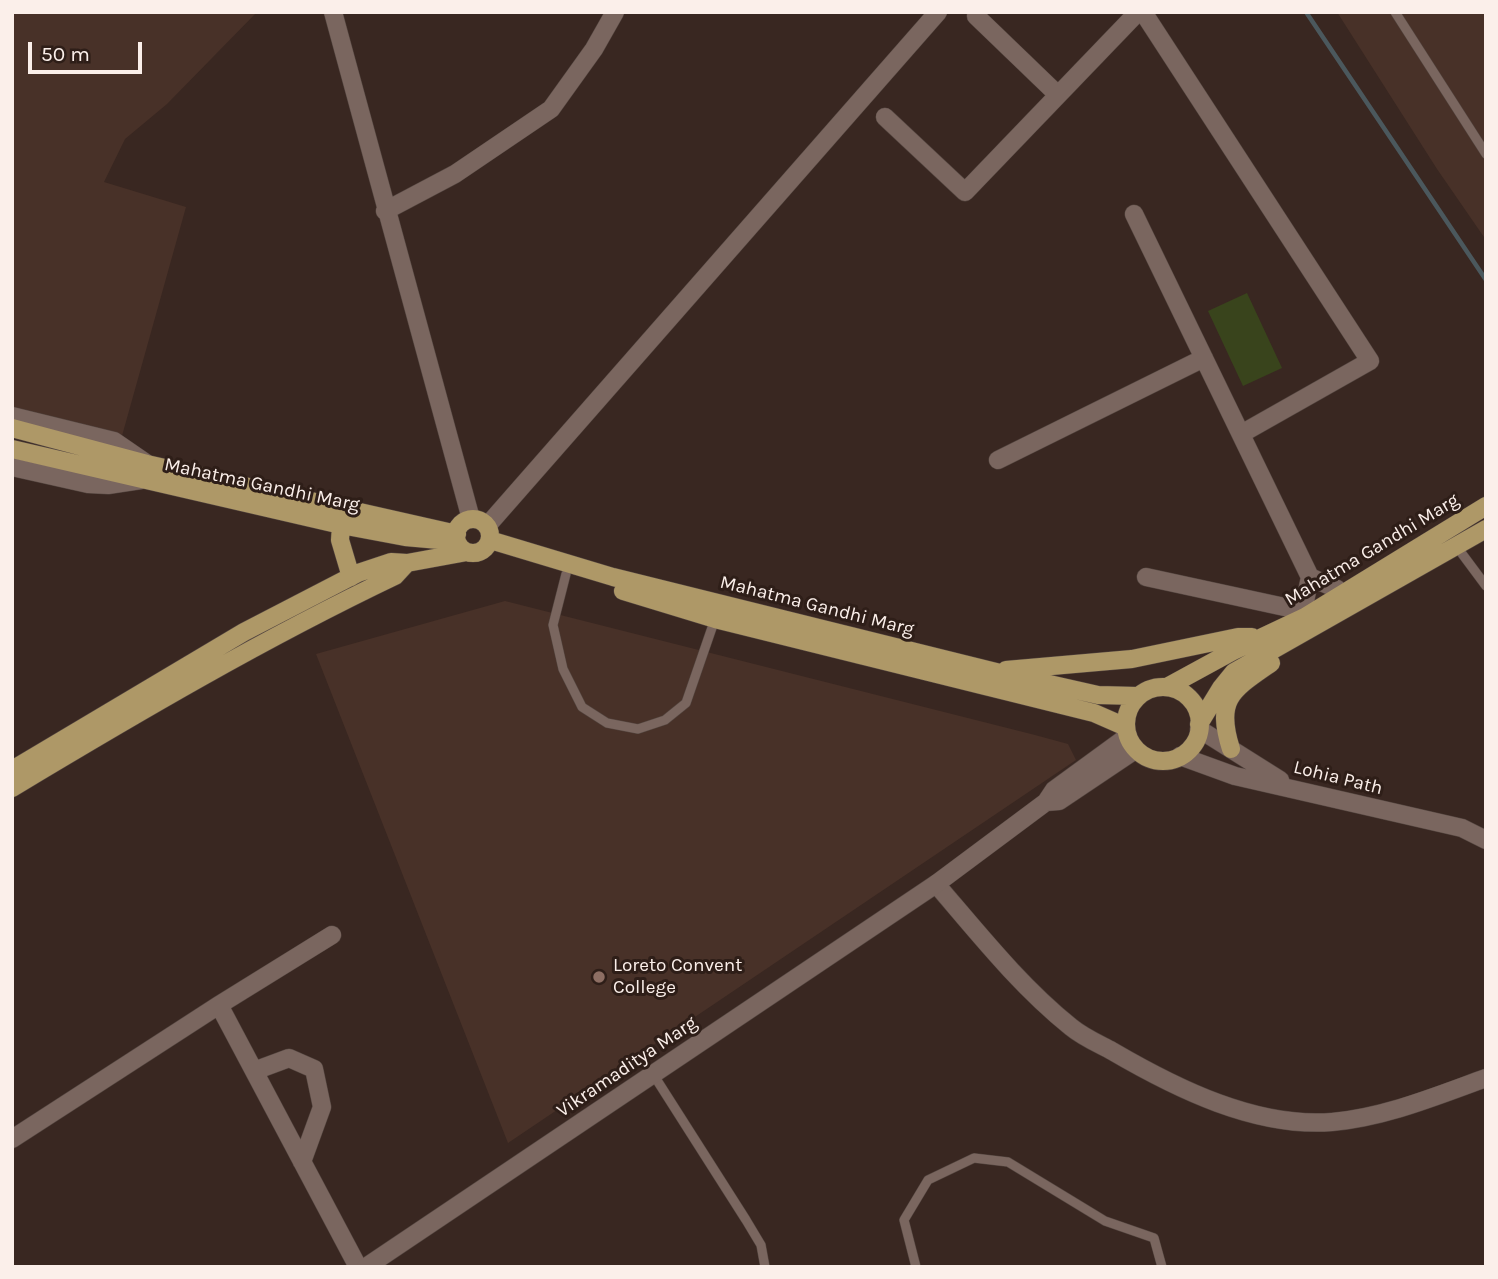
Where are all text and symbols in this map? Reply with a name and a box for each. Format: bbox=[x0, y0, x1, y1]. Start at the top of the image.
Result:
scale bar bbox=[32, 28, 145, 72]
text: 50 m bbox=[41, 42, 90, 66]
street label: Mahatma Gandhi Marg bbox=[162, 453, 362, 517]
street label: Mahatma Gandhi Marg bbox=[1281, 489, 1463, 611]
street label: Mahatma Gandhi Marg bbox=[718, 571, 916, 641]
street label: Lohia Path bbox=[1291, 756, 1385, 800]
place label: Loreto Convent College bbox=[613, 955, 742, 999]
marker: Loreto Convent College bbox=[591, 969, 607, 985]
street label: Vikramaditya Marg bbox=[553, 1012, 701, 1122]

